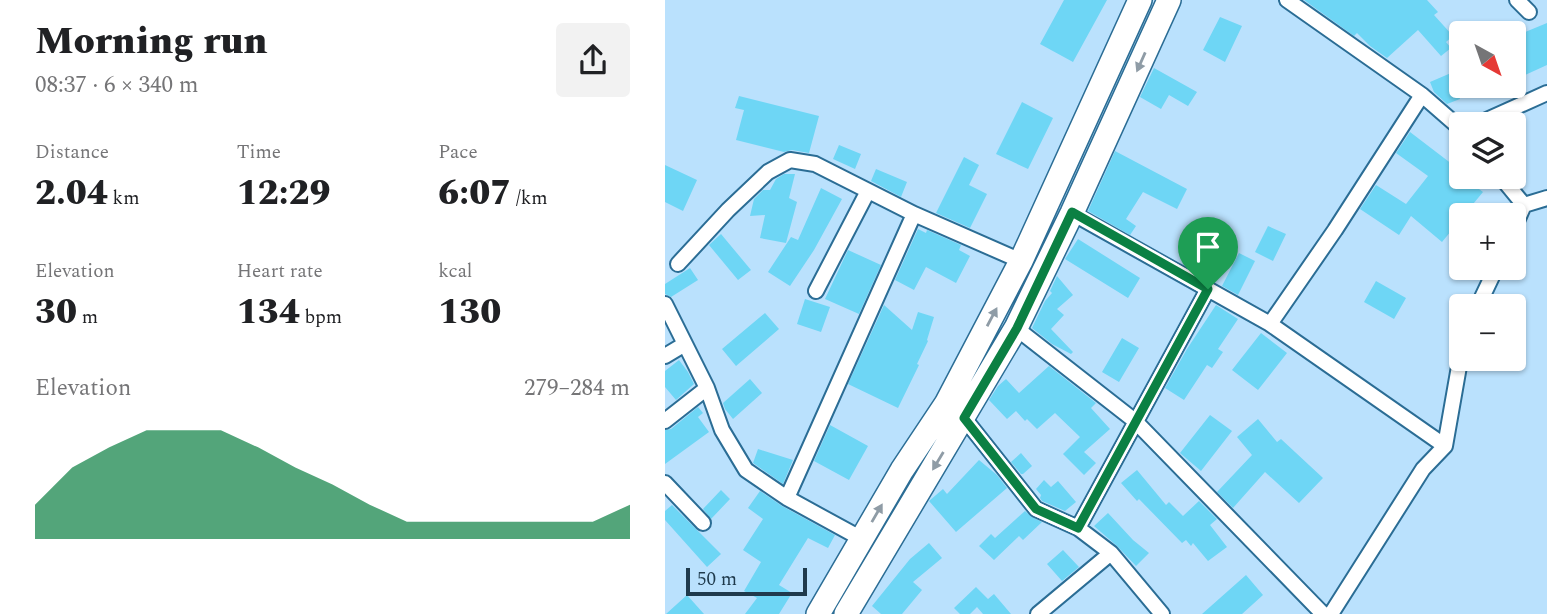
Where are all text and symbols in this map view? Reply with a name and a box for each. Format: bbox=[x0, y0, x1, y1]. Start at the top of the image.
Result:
text: Morning run bbox=[35, 13, 268, 71]
north arrow bbox=[1449, 21, 1526, 98]
map controls bbox=[1449, 21, 1526, 371]
button: share bbox=[556, 23, 630, 97]
one-way arrow bbox=[1135, 52, 1147, 72]
text: 08:37 · 6 × 340 m bbox=[35, 68, 199, 103]
button: layers bbox=[1449, 112, 1526, 189]
text: Distance bbox=[35, 138, 109, 167]
text: Time bbox=[237, 138, 281, 167]
text: Pace bbox=[438, 138, 478, 167]
text: 2.04 bbox=[35, 167, 108, 220]
text: 12:29 bbox=[237, 167, 330, 220]
text: 6:07 bbox=[438, 167, 511, 220]
text: km bbox=[108, 184, 140, 213]
text: /km bbox=[511, 184, 548, 213]
button: + bbox=[1449, 203, 1526, 280]
pin bbox=[1178, 217, 1238, 289]
icon: arrive bbox=[1189, 228, 1227, 266]
text: Elevation bbox=[35, 257, 115, 286]
text: Heart rate bbox=[237, 257, 323, 286]
text: kcal bbox=[438, 257, 472, 286]
text: 30 bbox=[35, 286, 77, 339]
text: 134 bbox=[237, 286, 300, 339]
text: 130 bbox=[438, 286, 501, 339]
button: − bbox=[1449, 294, 1526, 371]
text: m bbox=[77, 303, 98, 332]
text: bpm bbox=[300, 303, 342, 332]
one-way arrow bbox=[986, 307, 998, 326]
text: Elevation bbox=[35, 371, 131, 406]
text: 279–284 m bbox=[524, 371, 630, 406]
one-way arrow bbox=[931, 451, 944, 470]
one-way arrow bbox=[871, 503, 883, 523]
scale bar bbox=[686, 565, 807, 597]
text: 50 m bbox=[697, 565, 737, 594]

